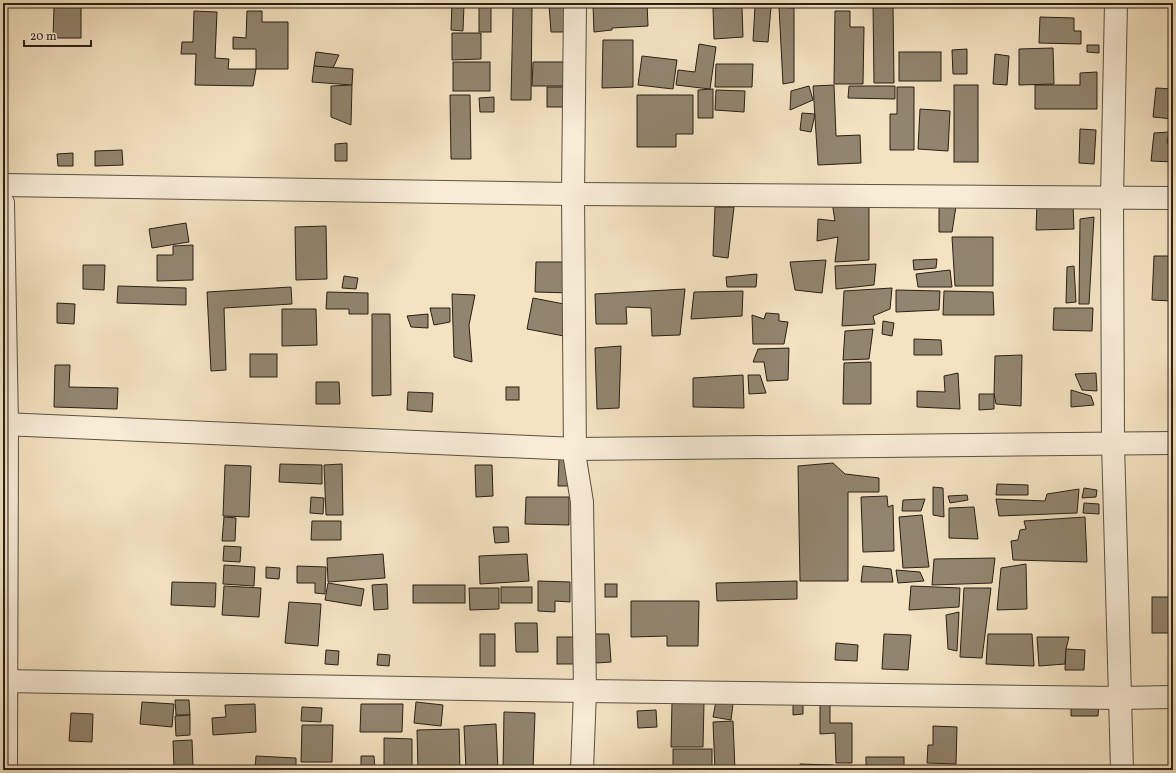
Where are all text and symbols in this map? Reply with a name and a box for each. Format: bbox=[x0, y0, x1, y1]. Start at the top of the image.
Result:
scale bar bbox=[24, 22, 91, 48]
text: 20 m bbox=[30, 29, 57, 45]

